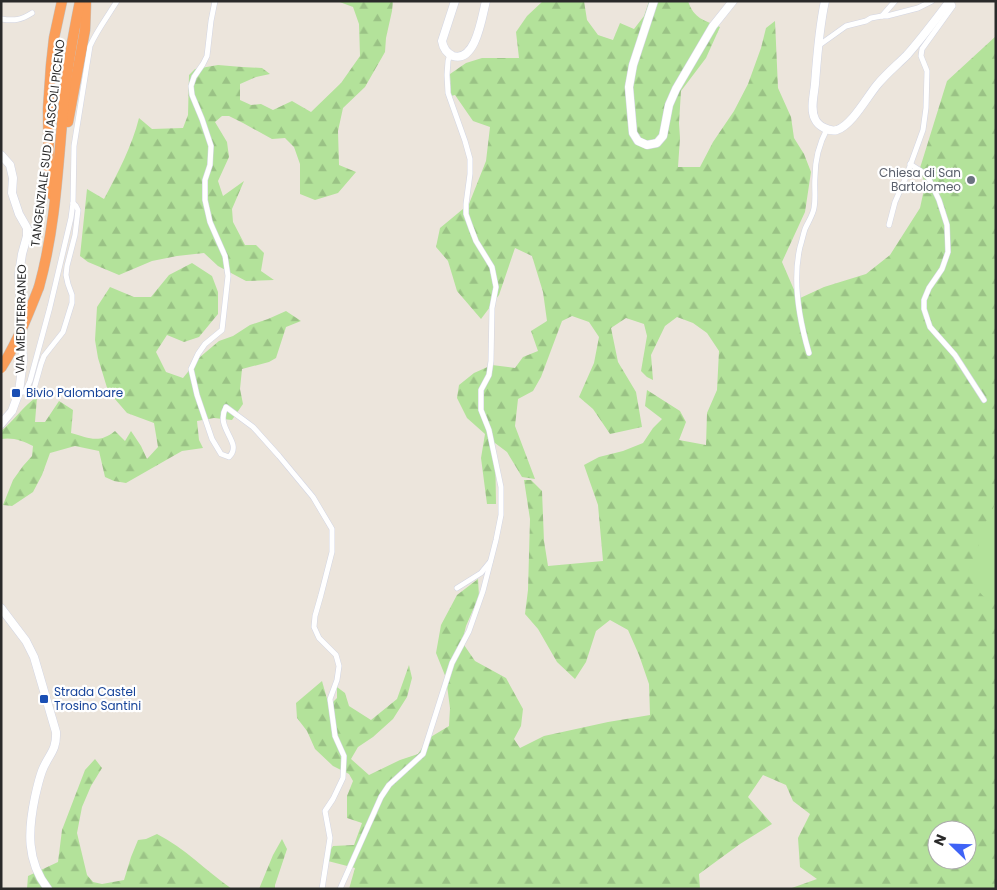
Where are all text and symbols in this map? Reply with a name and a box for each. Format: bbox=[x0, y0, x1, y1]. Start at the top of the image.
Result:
street label: TANGENZIALE SUD DI ASCOLI PICENO bbox=[26, 38, 69, 248]
place label: Chiesa di San Bartolomeo bbox=[879, 164, 961, 195]
marker: Chiesa di San Bartolomeo bbox=[965, 174, 977, 186]
street label: VIA MEDITERRANEO bbox=[11, 264, 30, 374]
place label: Bivio Palombare bbox=[26, 384, 123, 401]
marker: Bivio Palombare bbox=[10, 387, 22, 399]
place label: Strada Castel Trosino Santini bbox=[54, 683, 141, 714]
marker: Strada Castel Trosino Santini bbox=[38, 693, 50, 705]
north arrow bbox=[927, 820, 977, 870]
text: N bbox=[929, 831, 951, 849]

